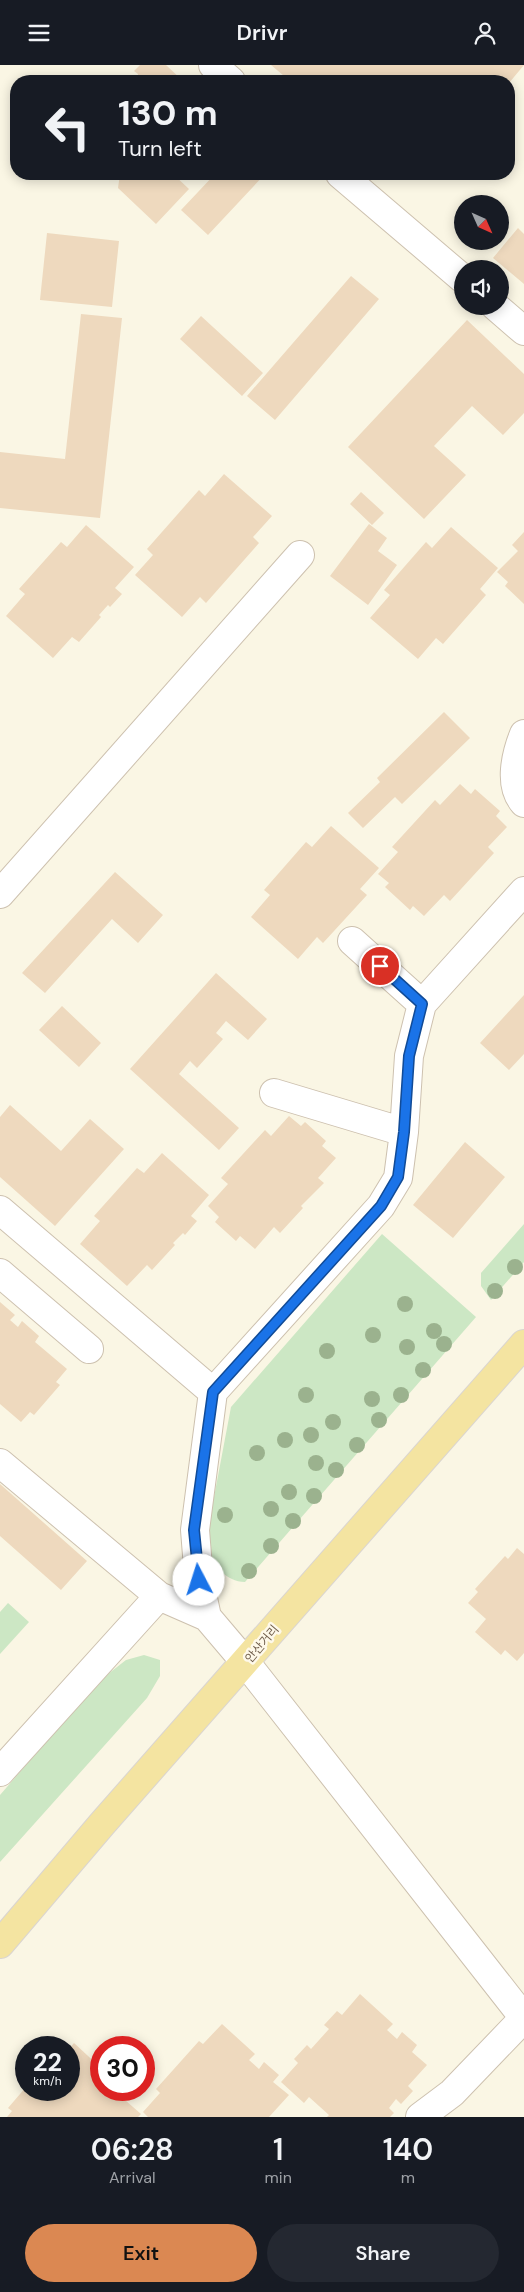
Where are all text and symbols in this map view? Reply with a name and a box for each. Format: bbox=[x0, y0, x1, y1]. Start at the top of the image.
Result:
text: Drivr bbox=[237, 18, 287, 47]
icon: menu bbox=[25, 19, 53, 47]
icon: person bbox=[471, 19, 499, 47]
text: 130 m bbox=[118, 90, 218, 136]
icon: left bbox=[35, 95, 100, 160]
text: Turn left bbox=[118, 134, 202, 163]
north arrow bbox=[454, 195, 509, 250]
map controls bbox=[454, 195, 509, 315]
button: sound bbox=[454, 260, 509, 315]
pin bbox=[359, 945, 401, 987]
icon: arrive bbox=[366, 952, 394, 980]
position arrow bbox=[172, 1553, 224, 1605]
street label: 안산거리 bbox=[242, 1622, 282, 1666]
speed limit sign: 30 bbox=[90, 2036, 155, 2101]
text: 22 bbox=[33, 2046, 62, 2079]
text: km/h bbox=[33, 2073, 62, 2089]
text: 06:28 bbox=[91, 2130, 174, 2169]
text: 1 bbox=[273, 2130, 283, 2169]
text: 140 bbox=[383, 2130, 433, 2169]
text: Arrival bbox=[109, 2167, 156, 2188]
text: min bbox=[265, 2167, 292, 2188]
text: m bbox=[401, 2167, 415, 2188]
button: Exit bbox=[25, 2224, 257, 2282]
button: Share bbox=[267, 2224, 499, 2282]

